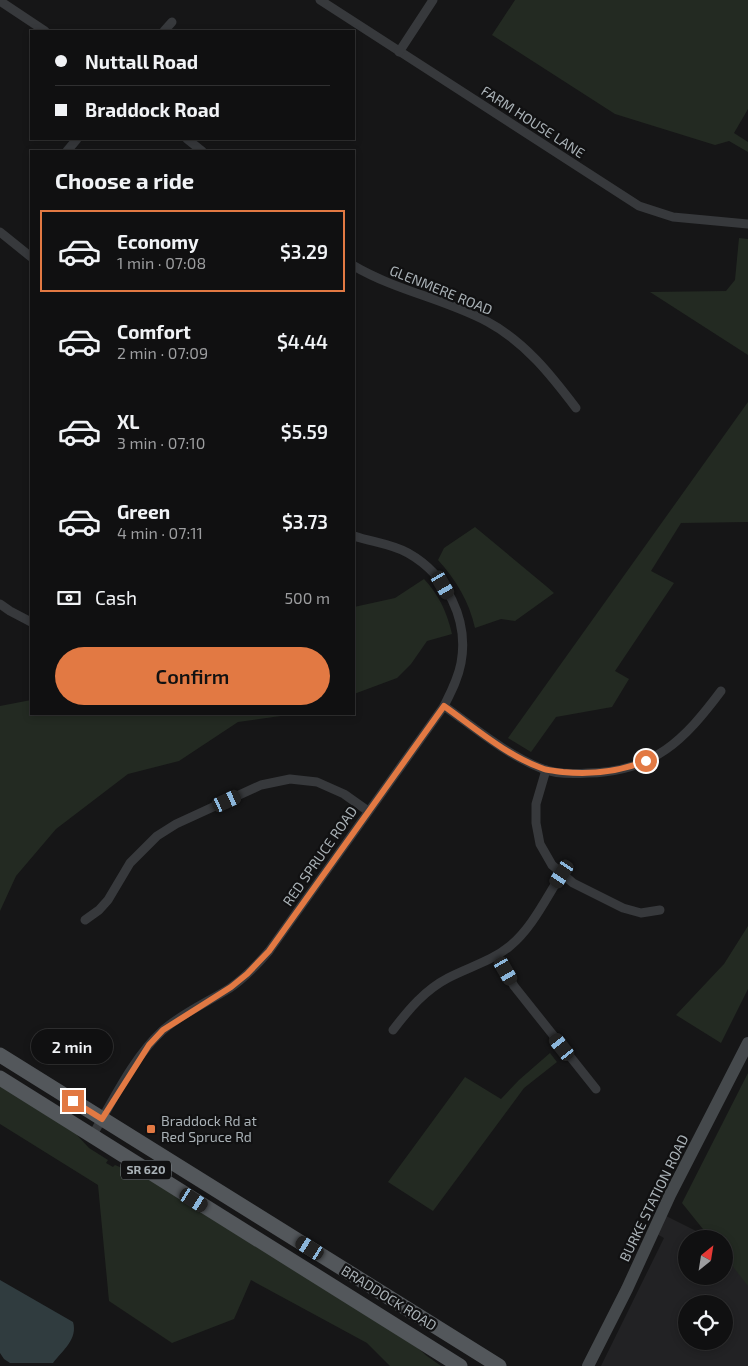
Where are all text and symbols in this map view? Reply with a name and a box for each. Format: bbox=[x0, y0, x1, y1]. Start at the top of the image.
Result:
text: Nuttall Road bbox=[85, 50, 198, 73]
street label: FARM HOUSE LANE bbox=[478, 82, 588, 161]
text: Braddock Road bbox=[85, 98, 220, 121]
text: Choose a ride bbox=[55, 167, 194, 193]
icon: car bbox=[57, 229, 102, 274]
text: Economy bbox=[117, 230, 199, 253]
text: $3.29 bbox=[280, 240, 328, 263]
text: 1 min · 07:08 bbox=[117, 253, 206, 272]
street label: GLENMERE ROAD bbox=[387, 261, 495, 318]
icon: car bbox=[57, 319, 102, 364]
text: Comfort bbox=[117, 320, 191, 343]
text: $4.44 bbox=[277, 330, 328, 353]
text: 2 min · 07:09 bbox=[117, 343, 208, 362]
icon: car bbox=[57, 409, 102, 454]
text: XL bbox=[117, 410, 139, 433]
text: $5.59 bbox=[281, 420, 328, 443]
text: 3 min · 07:10 bbox=[117, 433, 205, 452]
icon: car bbox=[57, 499, 102, 544]
text: Green bbox=[117, 500, 170, 523]
text: $3.73 bbox=[282, 510, 328, 533]
text: 4 min · 07:11 bbox=[117, 523, 203, 542]
car bbox=[429, 568, 456, 602]
icon: cash bbox=[55, 584, 83, 612]
text: Cash bbox=[95, 586, 137, 609]
text: 500 m bbox=[285, 588, 330, 607]
button: Confirm bbox=[55, 647, 330, 705]
route start bbox=[635, 750, 657, 772]
car bbox=[210, 788, 243, 814]
street label: RED SPRUCE ROAD bbox=[279, 803, 360, 909]
car bbox=[547, 857, 576, 891]
car bbox=[492, 954, 519, 988]
callout: 2 min bbox=[32, 1028, 114, 1064]
car bbox=[546, 1031, 577, 1063]
text: 2 min bbox=[52, 1037, 92, 1056]
route end bbox=[62, 1090, 84, 1112]
place label: Braddock Rd at Red Spruce Rd bbox=[161, 1112, 257, 1145]
marker: Braddock Rd at Red Spruce Rd bbox=[145, 1123, 157, 1135]
street label: BURKE STATION ROAD bbox=[615, 1132, 692, 1264]
road number: SR 620 bbox=[121, 1160, 171, 1180]
car bbox=[177, 1186, 210, 1214]
north arrow bbox=[678, 1230, 732, 1285]
map controls bbox=[678, 1230, 733, 1350]
car bbox=[293, 1234, 326, 1262]
street label: BRADDOCK ROAD bbox=[338, 1261, 440, 1334]
button: locate bbox=[678, 1295, 733, 1350]

